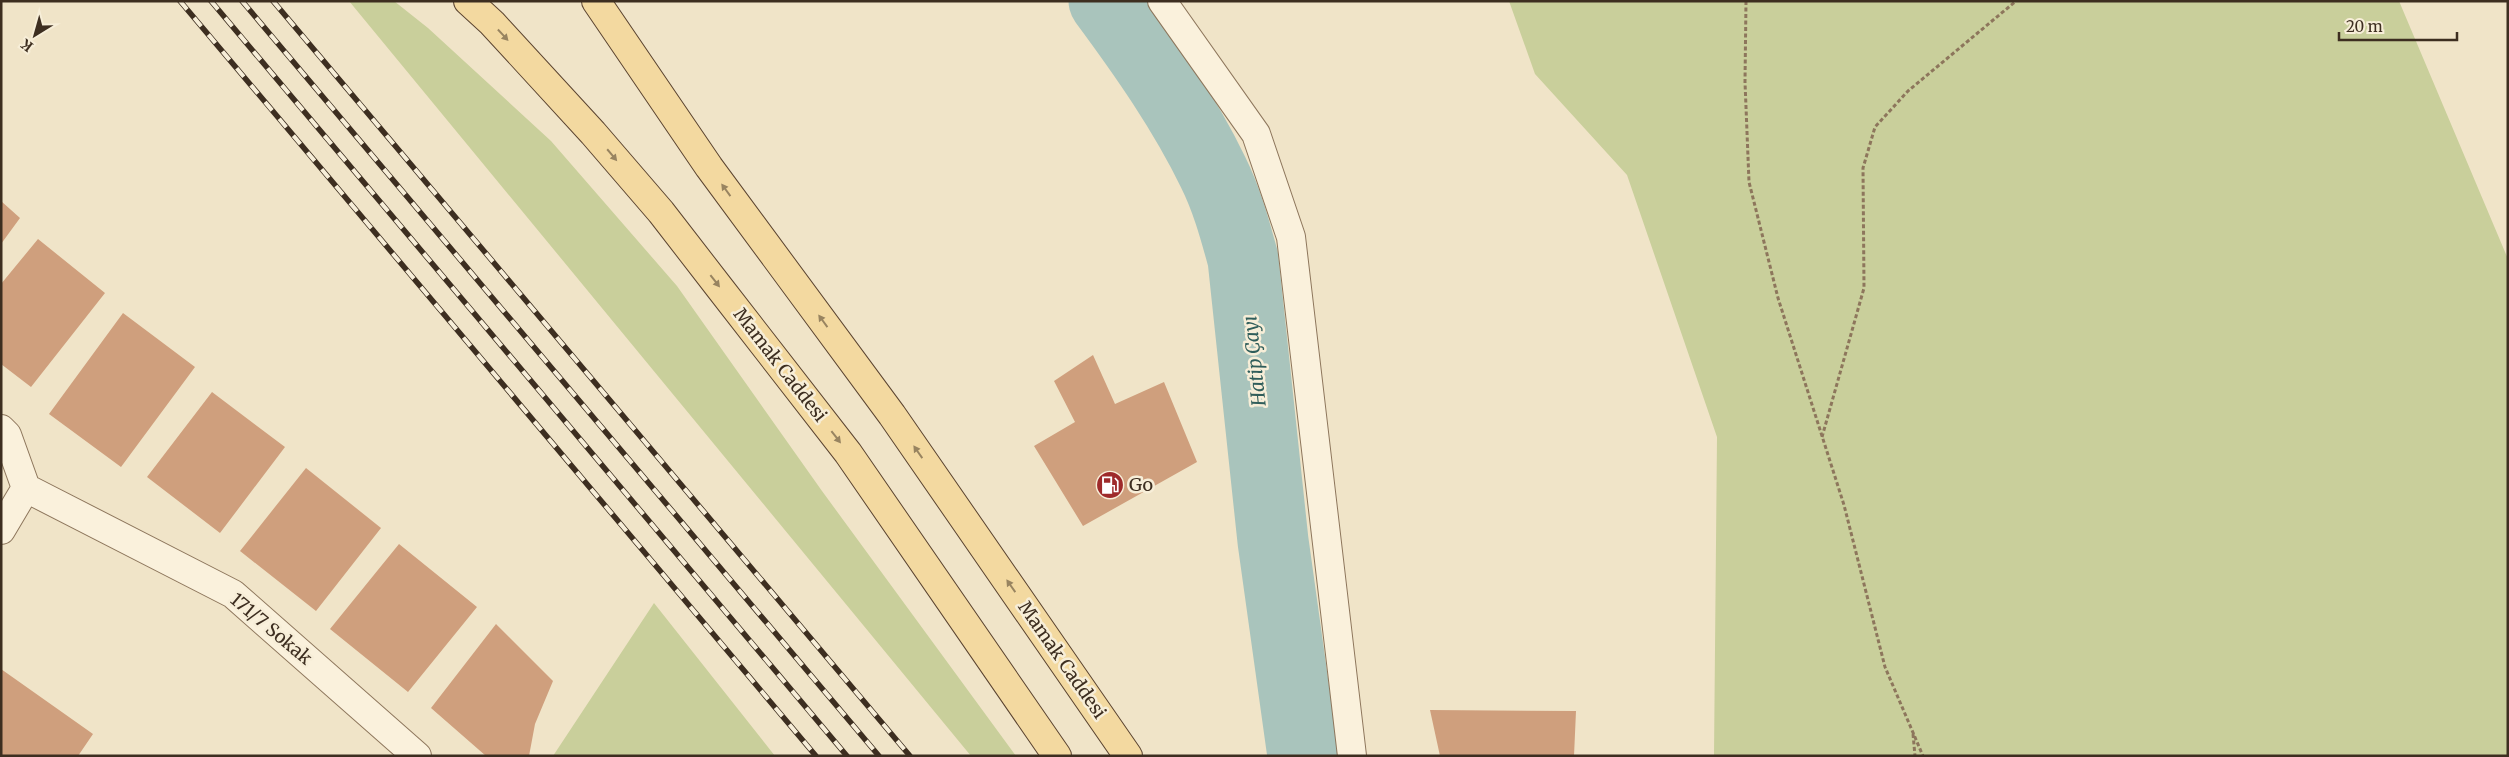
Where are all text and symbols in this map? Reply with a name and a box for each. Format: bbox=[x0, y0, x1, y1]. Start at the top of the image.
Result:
north arrow bbox=[10, 10, 60, 60]
scale bar bbox=[2339, 10, 2456, 42]
text: 20 m bbox=[2346, 17, 2383, 36]
one-way arrow bbox=[497, 29, 509, 41]
text: K bbox=[17, 35, 37, 56]
one-way arrow bbox=[607, 149, 618, 162]
one-way arrow bbox=[721, 184, 732, 197]
one-way arrow bbox=[710, 275, 720, 288]
street label: Mamak Caddesi bbox=[729, 303, 832, 426]
one-way arrow bbox=[818, 314, 828, 328]
water label: Hatip Çayı bbox=[1237, 315, 1271, 408]
one-way arrow bbox=[831, 430, 842, 443]
one-way arrow bbox=[913, 446, 923, 459]
fuel station icon: Go bbox=[1095, 470, 1125, 500]
place label: Go bbox=[1129, 473, 1153, 496]
one-way arrow bbox=[1006, 579, 1016, 593]
street label: 171/7 Sokak bbox=[226, 588, 317, 670]
street label: Mamak Caddesi bbox=[1013, 597, 1112, 723]

